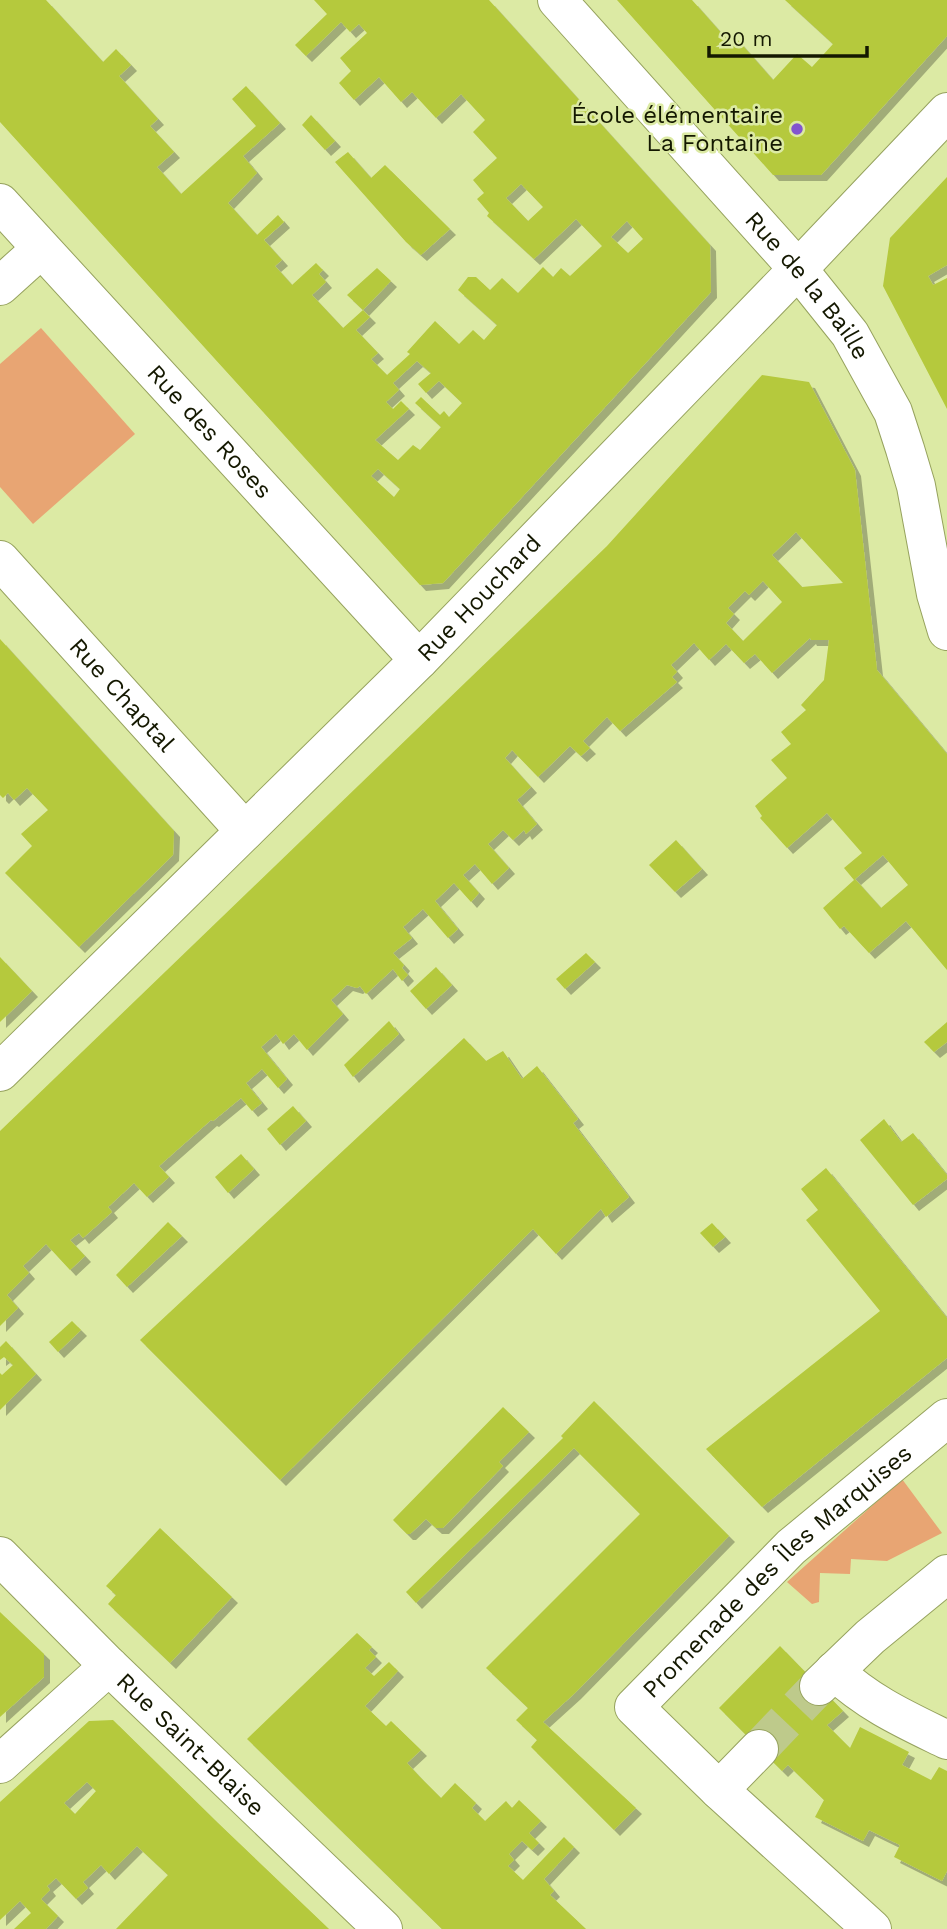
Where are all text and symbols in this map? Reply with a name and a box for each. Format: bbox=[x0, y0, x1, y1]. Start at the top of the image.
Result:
scale bar bbox=[709, 14, 866, 58]
text: 20 m bbox=[720, 26, 772, 51]
place label: École élémentaire La Fontaine bbox=[571, 101, 783, 157]
marker: École élémentaire La Fontaine bbox=[789, 121, 805, 137]
street label: Rue de la Baille bbox=[739, 206, 875, 364]
street label: Rue des Roses bbox=[141, 359, 278, 504]
street label: Rue Houchard bbox=[411, 529, 547, 667]
street label: Rue Chaptal bbox=[64, 632, 181, 758]
street label: Promenade des Îles Marquises bbox=[637, 1439, 917, 1704]
street label: Rue Saint-Blaise bbox=[111, 1667, 270, 1822]

